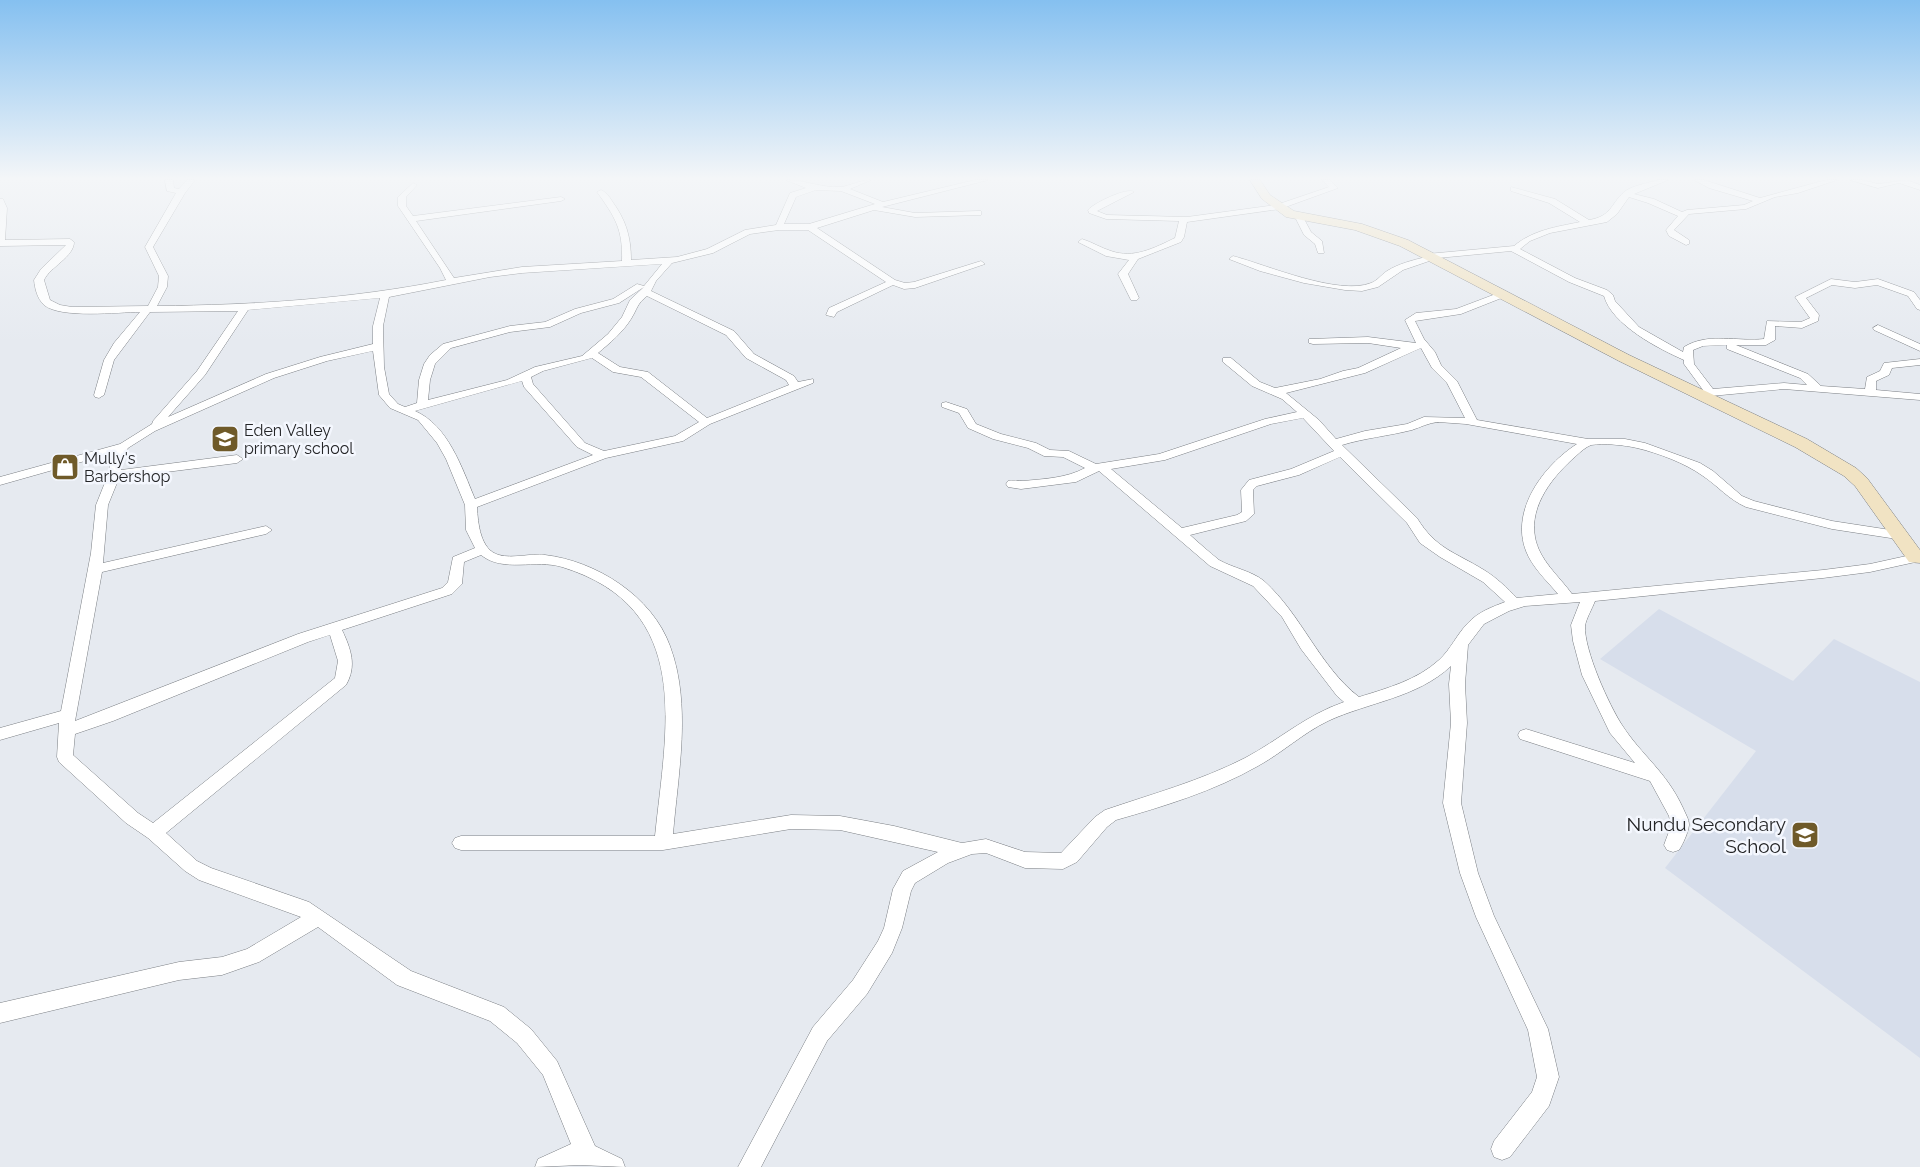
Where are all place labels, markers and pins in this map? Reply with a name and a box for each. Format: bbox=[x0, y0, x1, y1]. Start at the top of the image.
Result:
place label: Eden Valley primary school bbox=[244, 421, 354, 458]
school or university icon: Eden Valley primary school bbox=[210, 424, 240, 454]
place label: Mully's Barbershop bbox=[84, 449, 170, 486]
shop icon: Mully's Barbershop bbox=[50, 452, 80, 482]
place label: Nundu Secondary School bbox=[1626, 813, 1787, 857]
school or university icon: Nundu Secondary School bbox=[1790, 820, 1820, 850]

